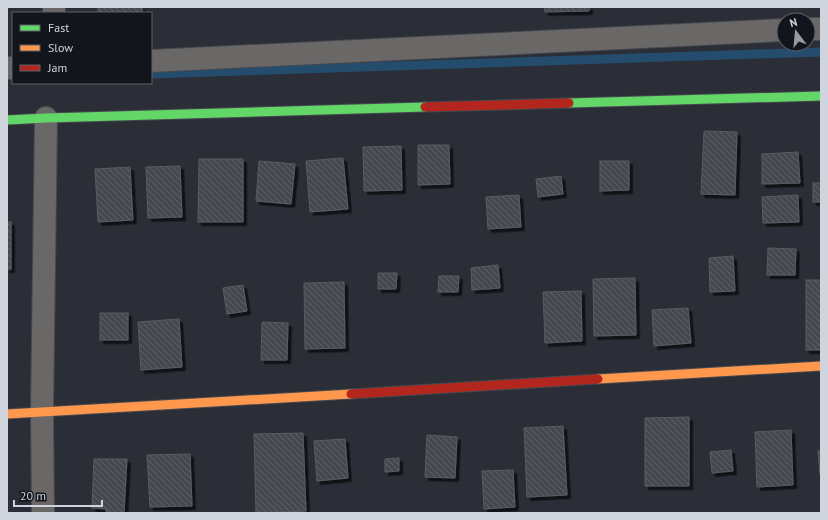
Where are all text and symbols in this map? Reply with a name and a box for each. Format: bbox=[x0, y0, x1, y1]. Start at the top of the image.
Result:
legend bbox=[12, 12, 152, 84]
north arrow bbox=[776, 12, 816, 52]
text: N bbox=[788, 15, 799, 30]
text: Fast bbox=[48, 20, 69, 35]
text: Slow bbox=[48, 40, 73, 55]
text: Jam bbox=[47, 60, 67, 75]
scale bar bbox=[14, 482, 102, 508]
text: 20 m bbox=[20, 488, 46, 503]

